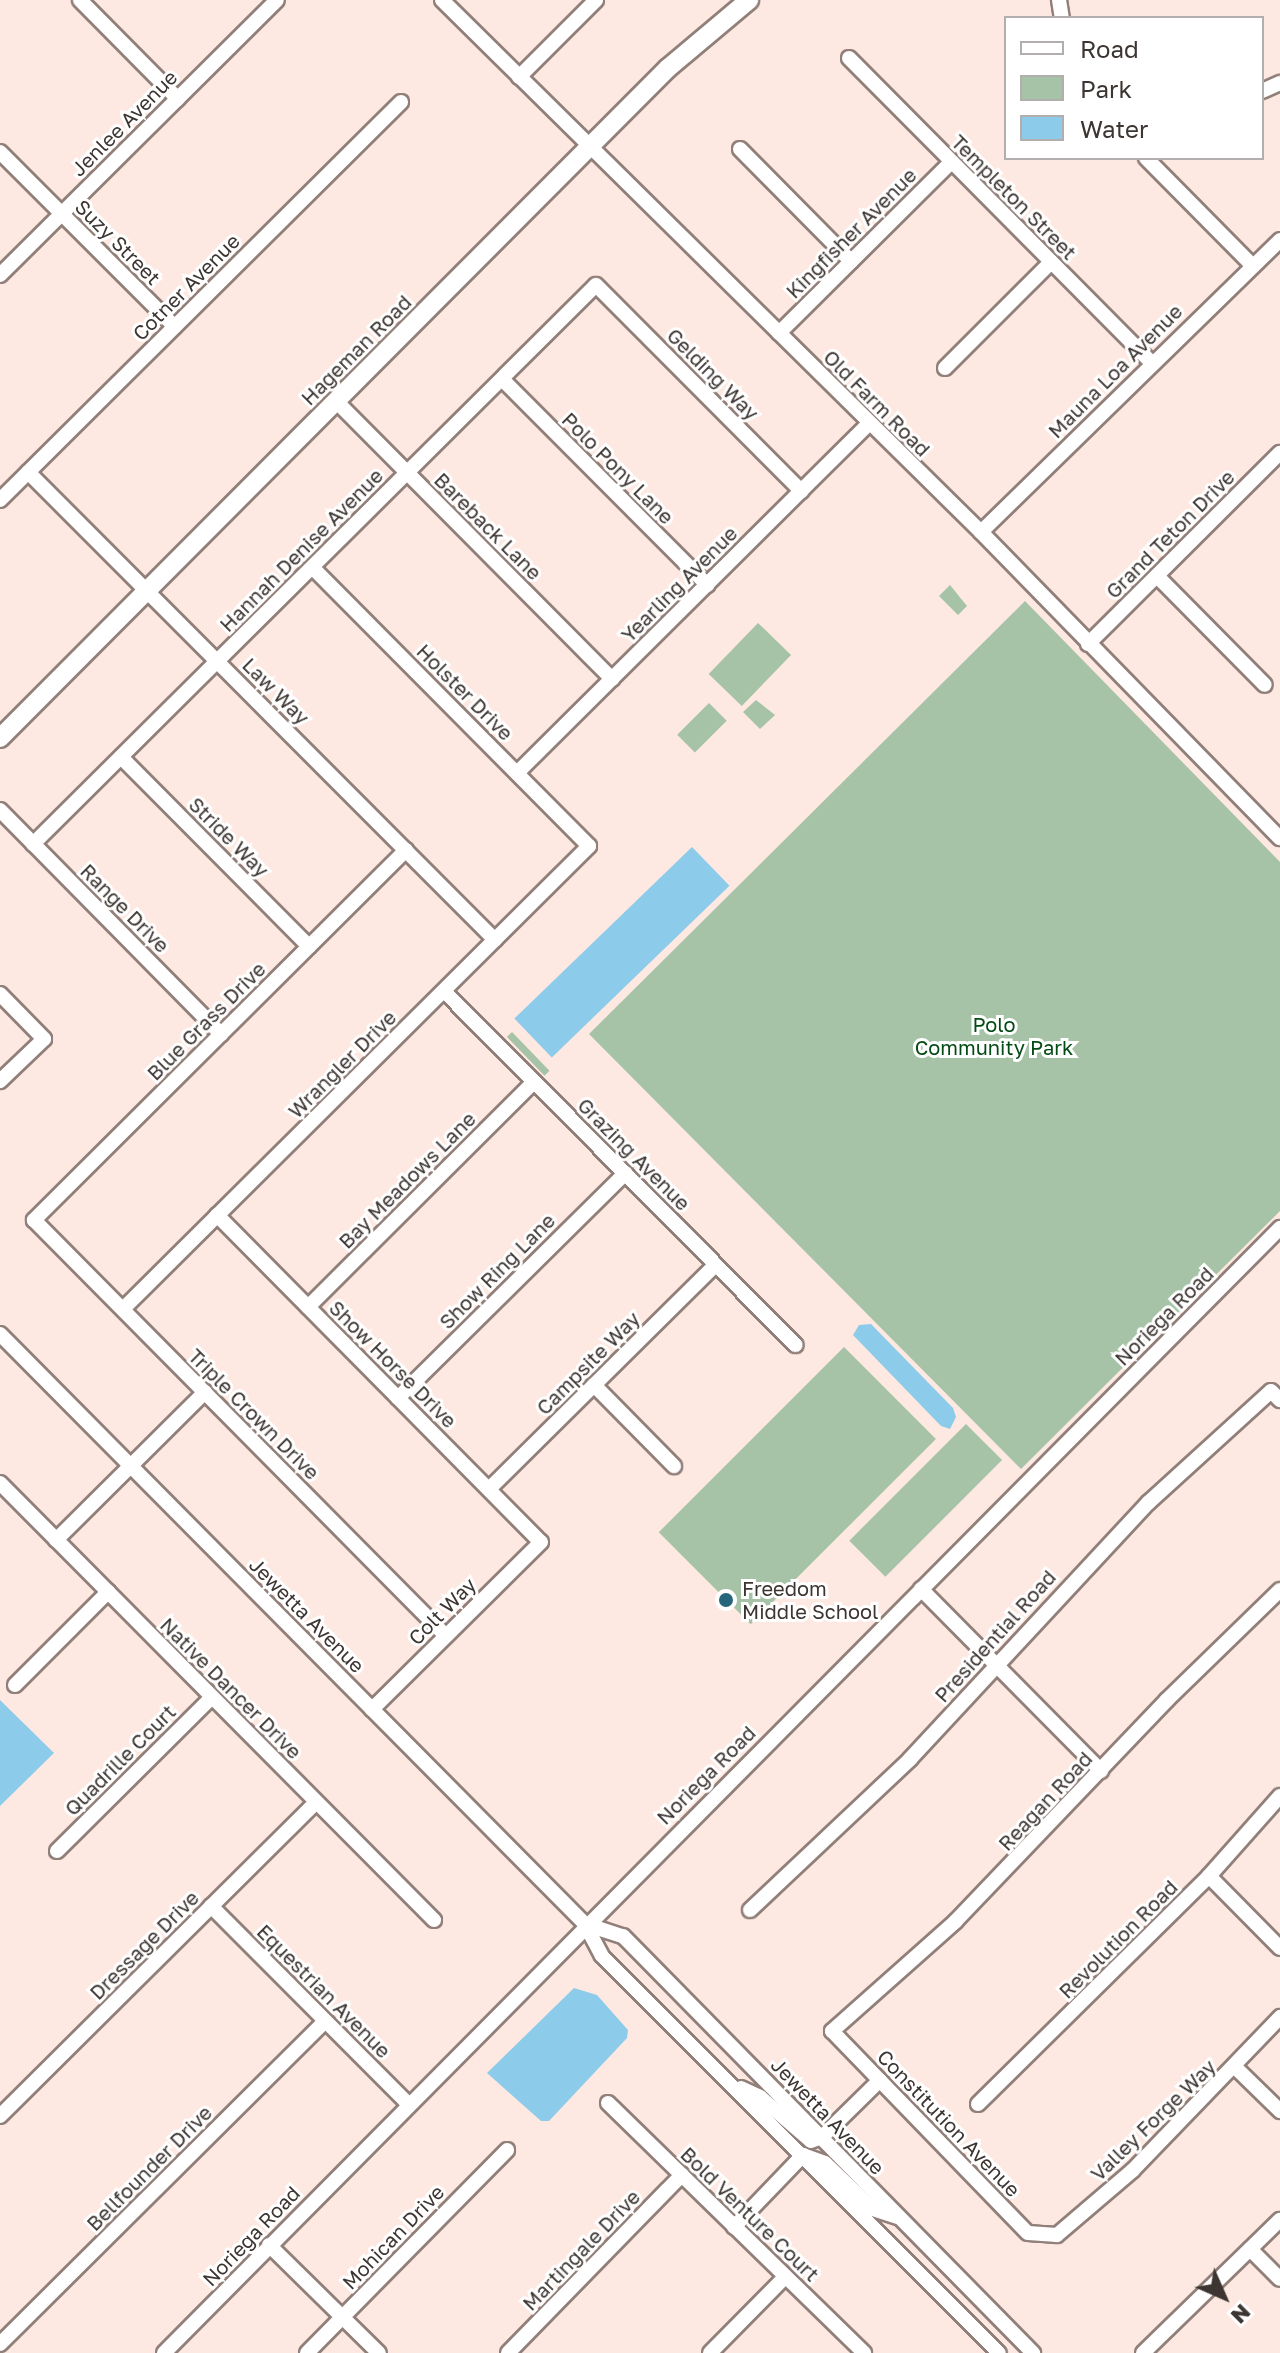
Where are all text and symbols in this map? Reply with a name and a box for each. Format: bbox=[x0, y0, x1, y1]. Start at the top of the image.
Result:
legend bbox=[1004, 16, 1264, 160]
text: Road bbox=[1080, 34, 1139, 63]
street label: Jenlee Avenue bbox=[66, 65, 182, 181]
text: Park bbox=[1080, 74, 1132, 103]
text: Water bbox=[1080, 114, 1148, 143]
street label: Templeton Street bbox=[947, 130, 1081, 264]
street label: Kingfisher Avenue bbox=[781, 163, 921, 303]
street label: Suzy Street bbox=[70, 194, 166, 290]
street label: Cotner Avenue bbox=[128, 229, 244, 345]
street label: Hageman Road bbox=[296, 290, 416, 410]
street label: Mauna Loa Avenue bbox=[1043, 299, 1187, 443]
street label: Gelding Way bbox=[662, 323, 764, 425]
street label: Old Farm Road bbox=[819, 345, 935, 461]
street label: Polo Pony Lane bbox=[557, 407, 679, 529]
street label: Hannah Denise Avenue bbox=[214, 463, 388, 637]
street label: Grand Teton Drive bbox=[1101, 465, 1239, 603]
street label: Bareback Lane bbox=[429, 467, 547, 585]
street label: Yearling Avenue bbox=[616, 521, 742, 647]
street label: Holster Drive bbox=[412, 639, 518, 745]
street label: Law Way bbox=[238, 653, 314, 729]
street label: Stride Way bbox=[184, 792, 274, 882]
street label: Range Drive bbox=[76, 859, 174, 957]
street label: Blue Grass Drive bbox=[142, 957, 270, 1085]
street label: Wrangler Drive bbox=[283, 1005, 401, 1123]
park label: Polo Community Park bbox=[915, 1013, 1073, 1060]
street label: Grazing Avenue bbox=[573, 1093, 695, 1215]
street label: Bay Meadows Lane bbox=[334, 1107, 480, 1253]
street label: Show Ring Lane bbox=[434, 1208, 560, 1334]
street label: Noriega Road bbox=[1110, 1262, 1218, 1370]
street label: Show Horse Drive bbox=[324, 1295, 462, 1433]
street label: Campsite Way bbox=[531, 1306, 645, 1420]
street label: Triple Crown Drive bbox=[184, 1344, 324, 1484]
street label: Jewetta Avenue bbox=[244, 1552, 370, 1678]
street label: Presidential Road bbox=[929, 1565, 1061, 1707]
street label: Colt Way bbox=[403, 1572, 481, 1650]
place label: Freedom Middle School bbox=[742, 1576, 878, 1623]
marker: Freedom Middle School bbox=[717, 1591, 735, 1609]
street label: Native Dancer Drive bbox=[156, 1613, 306, 1763]
street label: Quadrille Court bbox=[60, 1700, 180, 1820]
street label: Noriega Road bbox=[652, 1721, 760, 1829]
street label: Reagan Road bbox=[993, 1747, 1097, 1855]
street label: Revolution Road bbox=[1054, 1875, 1182, 2003]
street label: Dressage Drive bbox=[85, 1886, 203, 2004]
street label: Equestrian Avenue bbox=[252, 1919, 396, 2063]
street label: Constitution Avenue bbox=[873, 2044, 1025, 2202]
street label: Jewetta Avenue bbox=[766, 2053, 890, 2179]
street label: Valley Forge Way bbox=[1086, 2054, 1220, 2186]
street label: Bellfounder Drive bbox=[81, 2100, 217, 2236]
street label: Bold Venture Court bbox=[676, 2142, 824, 2286]
street label: Mohican Drive bbox=[337, 2180, 449, 2294]
street label: Noriega Road bbox=[197, 2181, 305, 2291]
street label: Martingale Drive bbox=[517, 2185, 645, 2315]
north arrow bbox=[1184, 2257, 1264, 2337]
text: N bbox=[1226, 2299, 1257, 2330]

